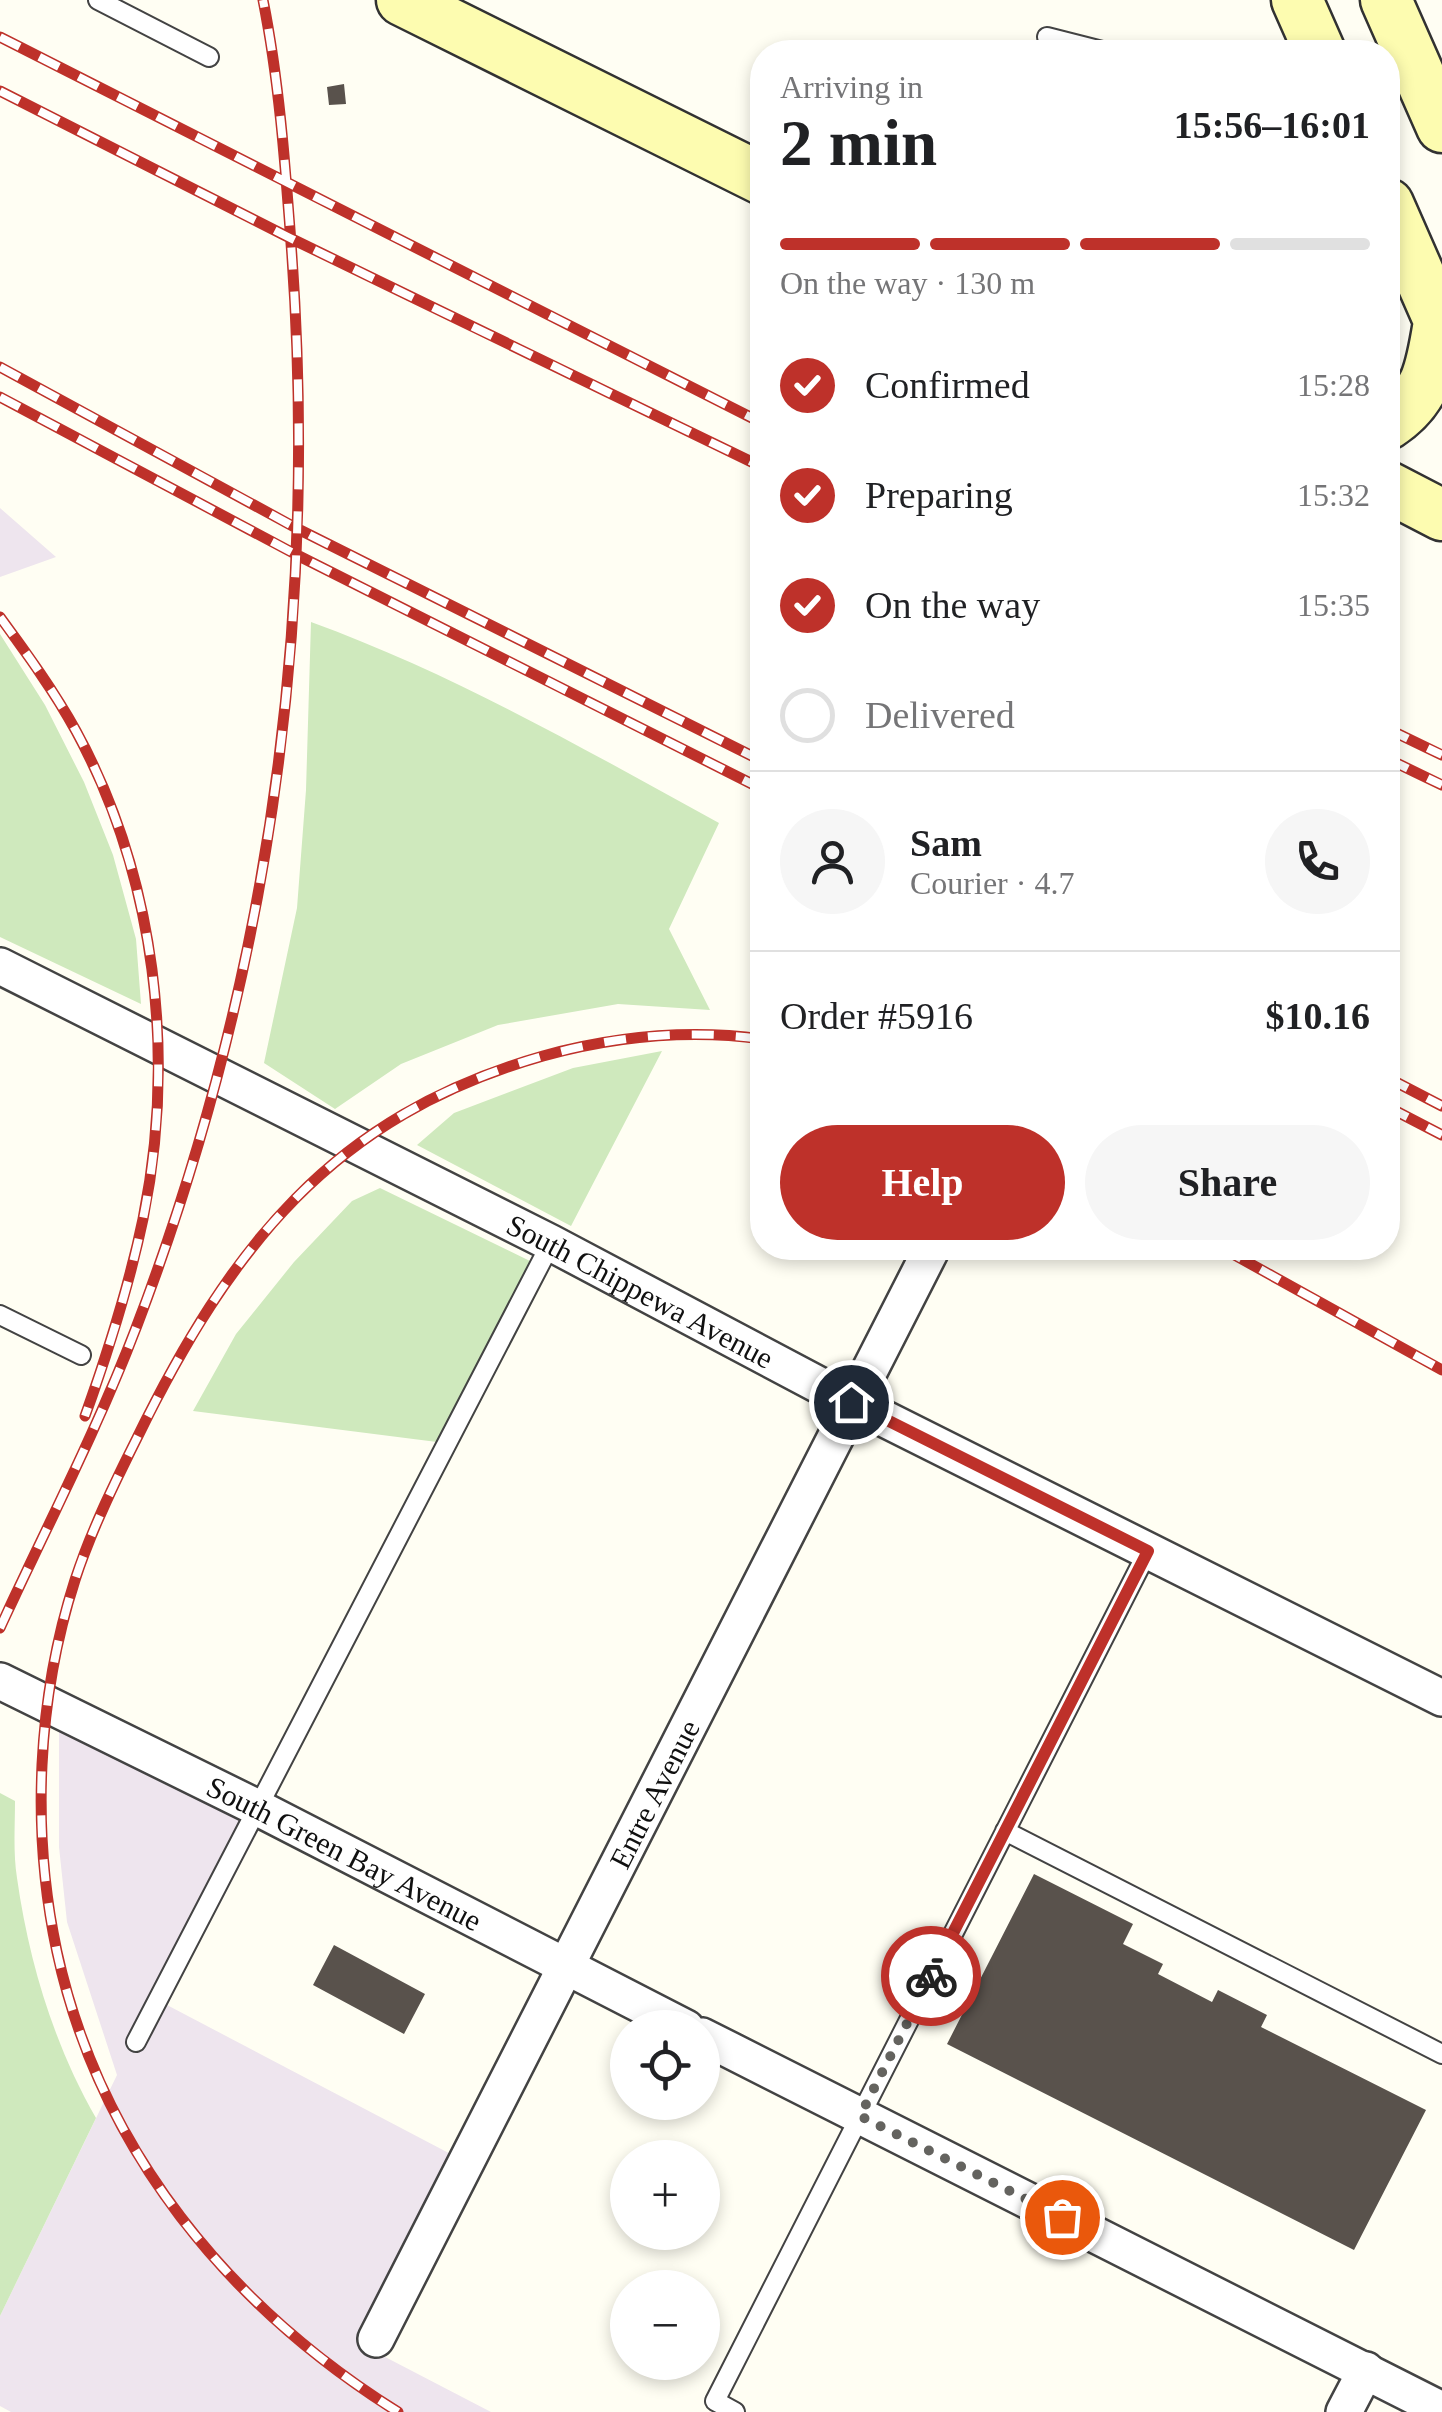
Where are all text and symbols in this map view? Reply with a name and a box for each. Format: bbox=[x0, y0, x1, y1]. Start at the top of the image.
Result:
text: Arriving in bbox=[780, 69, 923, 105]
text: 15:56–16:01 bbox=[1174, 104, 1370, 146]
text: 2 min bbox=[780, 107, 937, 179]
text: On the way · 130 m bbox=[780, 265, 1035, 301]
icon: check bbox=[780, 358, 835, 413]
text: Confirmed bbox=[865, 364, 1030, 406]
text: 15:28 bbox=[1297, 367, 1370, 403]
icon: check bbox=[780, 468, 835, 523]
text: Preparing bbox=[865, 474, 1013, 516]
text: 15:32 bbox=[1297, 477, 1370, 513]
icon: check bbox=[780, 578, 835, 633]
text: On the way bbox=[865, 584, 1040, 626]
text: 15:35 bbox=[1297, 587, 1370, 623]
text: Delivered bbox=[865, 694, 1015, 736]
button: person bbox=[780, 809, 885, 914]
button: phone bbox=[1265, 809, 1370, 914]
text: Sam bbox=[910, 822, 982, 864]
text: Courier · 4.7 bbox=[910, 865, 1074, 901]
text: Order #5916 bbox=[780, 995, 973, 1037]
text: $10.16 bbox=[1266, 995, 1370, 1037]
button: Help bbox=[780, 1125, 1065, 1240]
button: Share bbox=[1085, 1125, 1370, 1240]
street label: South Chippewa Avenue bbox=[502, 1207, 779, 1374]
pin bbox=[809, 1360, 894, 1445]
icon: home bbox=[824, 1375, 879, 1430]
street label: Entre Avenue bbox=[602, 1714, 705, 1873]
street label: South Green Bay Avenue bbox=[202, 1769, 487, 1937]
courier bbox=[881, 1926, 981, 2026]
icon: bike bbox=[904, 1949, 959, 2004]
map controls bbox=[610, 2010, 720, 2380]
button: locate bbox=[610, 2010, 720, 2120]
button: + bbox=[610, 2140, 720, 2250]
pin bbox=[1020, 2175, 1105, 2260]
icon: bag bbox=[1035, 2190, 1090, 2245]
button: − bbox=[610, 2270, 720, 2380]

